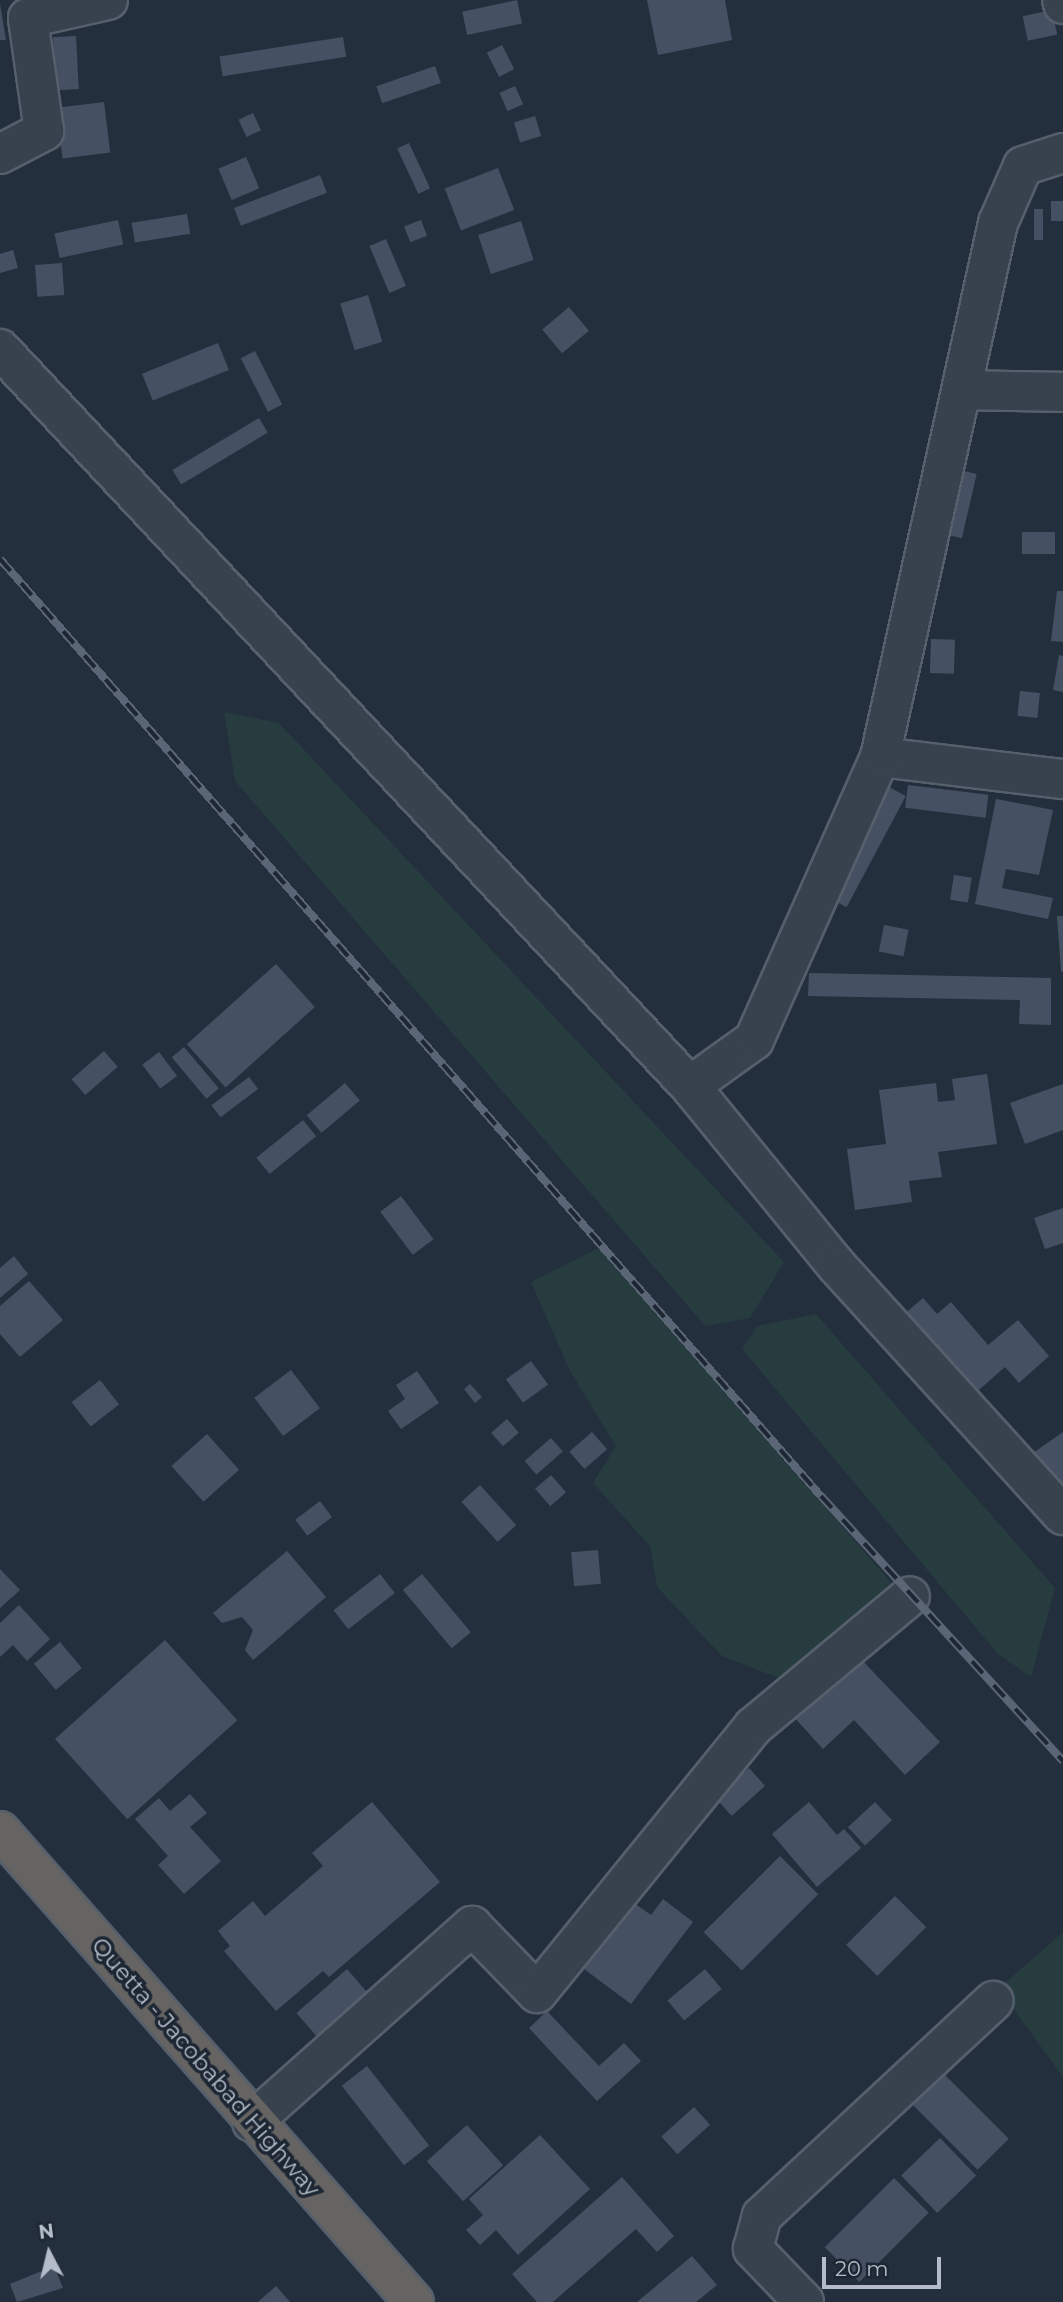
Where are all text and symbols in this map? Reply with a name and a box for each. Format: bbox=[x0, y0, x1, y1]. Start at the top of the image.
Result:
street label: Quetta - Jacobabad Highway bbox=[86, 1932, 326, 2202]
north arrow bbox=[14, 2218, 84, 2288]
text: N bbox=[37, 2219, 55, 2244]
scale bar bbox=[825, 2242, 944, 2286]
text: 20 m bbox=[835, 2256, 889, 2281]

